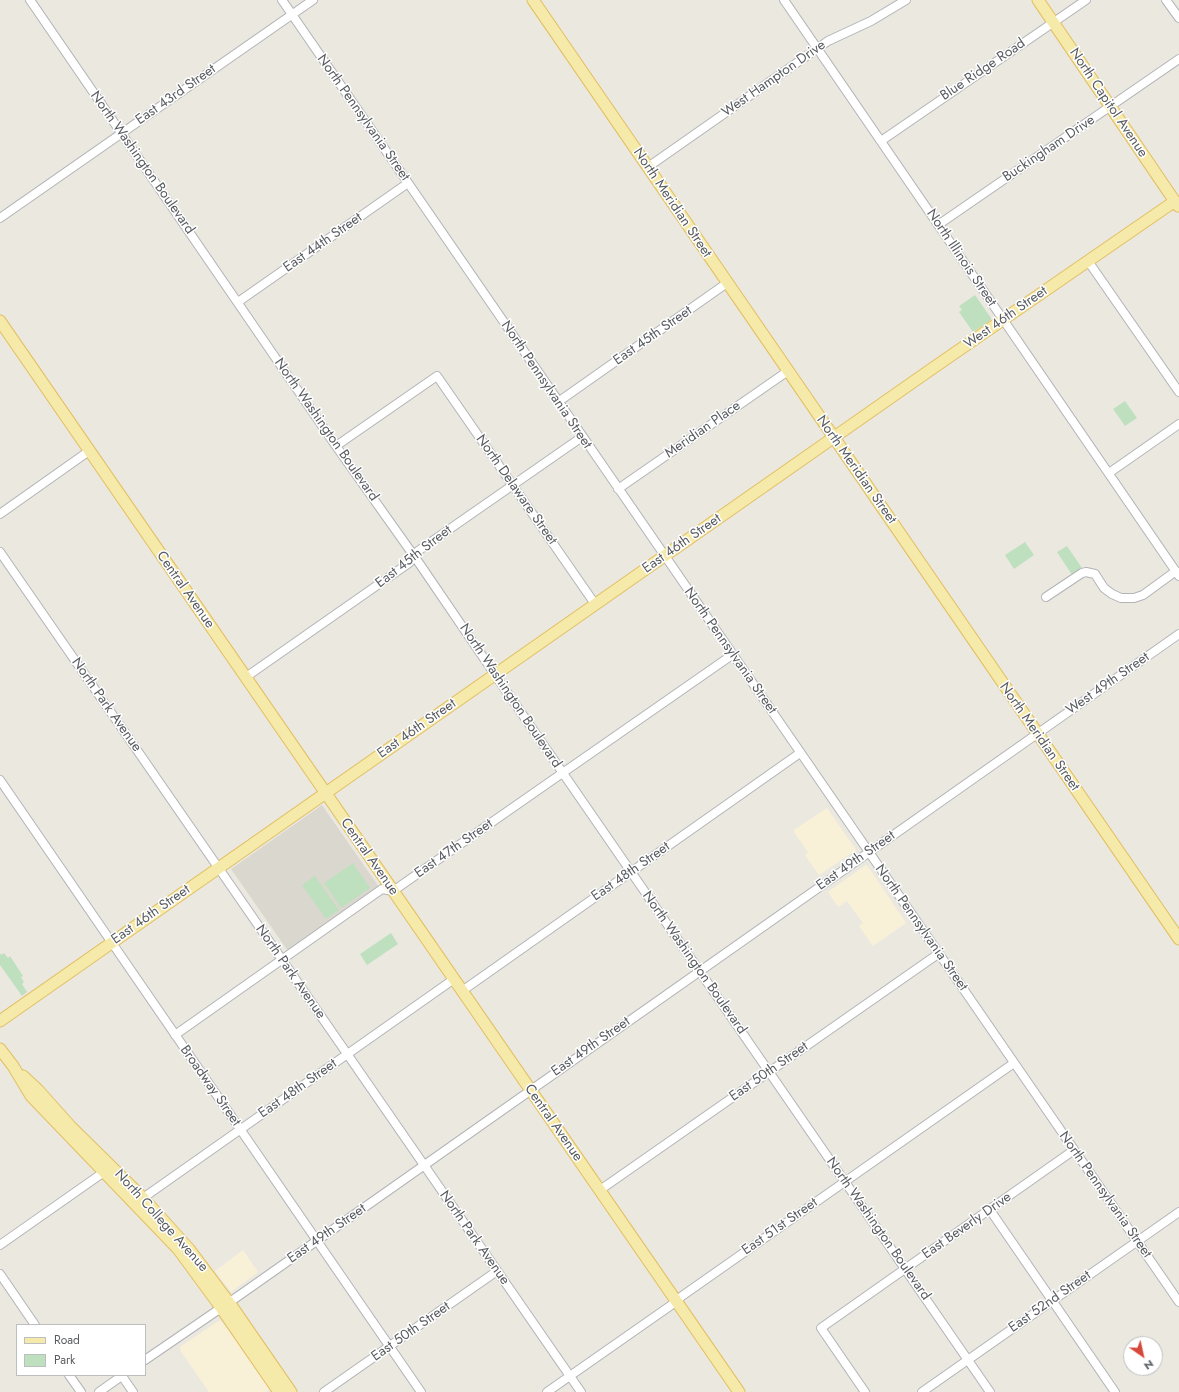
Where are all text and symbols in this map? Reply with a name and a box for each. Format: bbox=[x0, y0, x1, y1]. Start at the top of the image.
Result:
street label: Blue Ridge Road bbox=[937, 35, 1029, 105]
street label: West Hampton Drive bbox=[719, 37, 829, 121]
street label: North Capitol Avenue bbox=[1065, 45, 1151, 161]
street label: North Pennsylvania Street bbox=[313, 52, 413, 184]
street label: East 43rd Street bbox=[133, 61, 219, 129]
street label: North Washington Boulevard bbox=[86, 88, 198, 238]
street label: Buckingham Drive bbox=[1000, 112, 1098, 186]
street label: North Meridian Street bbox=[629, 145, 715, 261]
street label: North Illinois Street bbox=[922, 206, 1000, 310]
street label: East 44th Street bbox=[280, 210, 366, 276]
street label: West 46th Street bbox=[961, 283, 1051, 353]
street label: East 45th Street bbox=[610, 303, 696, 369]
street label: North Pennsylvania Street bbox=[497, 318, 595, 452]
street label: North Washington Boulevard bbox=[270, 355, 382, 505]
street label: Meridian Place bbox=[662, 398, 744, 462]
street label: North Meridian Street bbox=[812, 413, 900, 527]
street label: North Delaware Street bbox=[472, 432, 560, 548]
street label: East 46th Street bbox=[639, 511, 725, 577]
street label: East 45th Street bbox=[373, 522, 455, 592]
street label: Central Avenue bbox=[152, 548, 218, 632]
street label: North Pennsylvania Street bbox=[680, 585, 780, 717]
street label: North Washington Boulevard bbox=[455, 621, 565, 771]
street label: West 49th Street bbox=[1063, 649, 1153, 719]
street label: North Park Avenue bbox=[67, 655, 145, 755]
street label: North Meridian Street bbox=[995, 680, 1083, 794]
street label: East 46th Street bbox=[374, 696, 460, 762]
street label: Central Avenue bbox=[336, 815, 402, 899]
street label: East 47th Street bbox=[412, 816, 496, 882]
street label: East 49th Street bbox=[813, 828, 899, 894]
street label: East 48th Street bbox=[589, 839, 673, 905]
street label: North Pennsylvania Street bbox=[871, 862, 971, 994]
street label: East 46th Street bbox=[108, 882, 194, 948]
street label: North Washington Boulevard bbox=[638, 888, 750, 1038]
street label: North Park Avenue bbox=[251, 922, 329, 1022]
street label: East 49th Street bbox=[548, 1014, 634, 1080]
street label: East 50th Street bbox=[726, 1039, 812, 1105]
street label: Broadway Street bbox=[176, 1042, 244, 1130]
street label: East 48th Street bbox=[256, 1056, 340, 1122]
street label: Central Avenue bbox=[520, 1081, 586, 1165]
street label: North Pennsylvania Street bbox=[1055, 1129, 1155, 1261]
street label: North Washington Boulevard bbox=[822, 1154, 934, 1304]
street label: North College Avenue bbox=[111, 1166, 211, 1276]
street label: North Park Avenue bbox=[435, 1188, 513, 1288]
street label: East Beverly Drive bbox=[919, 1189, 1015, 1263]
street label: East 51st Street bbox=[739, 1195, 821, 1259]
street label: East 49th Street bbox=[284, 1201, 370, 1267]
street label: East 52nd Street bbox=[1006, 1267, 1094, 1337]
street label: East 50th Street bbox=[368, 1299, 454, 1365]
legend bbox=[16, 1324, 146, 1376]
text: Road bbox=[54, 1331, 80, 1349]
north arrow bbox=[1123, 1336, 1163, 1376]
text: Park bbox=[54, 1351, 75, 1369]
text: N bbox=[1141, 1356, 1157, 1374]

